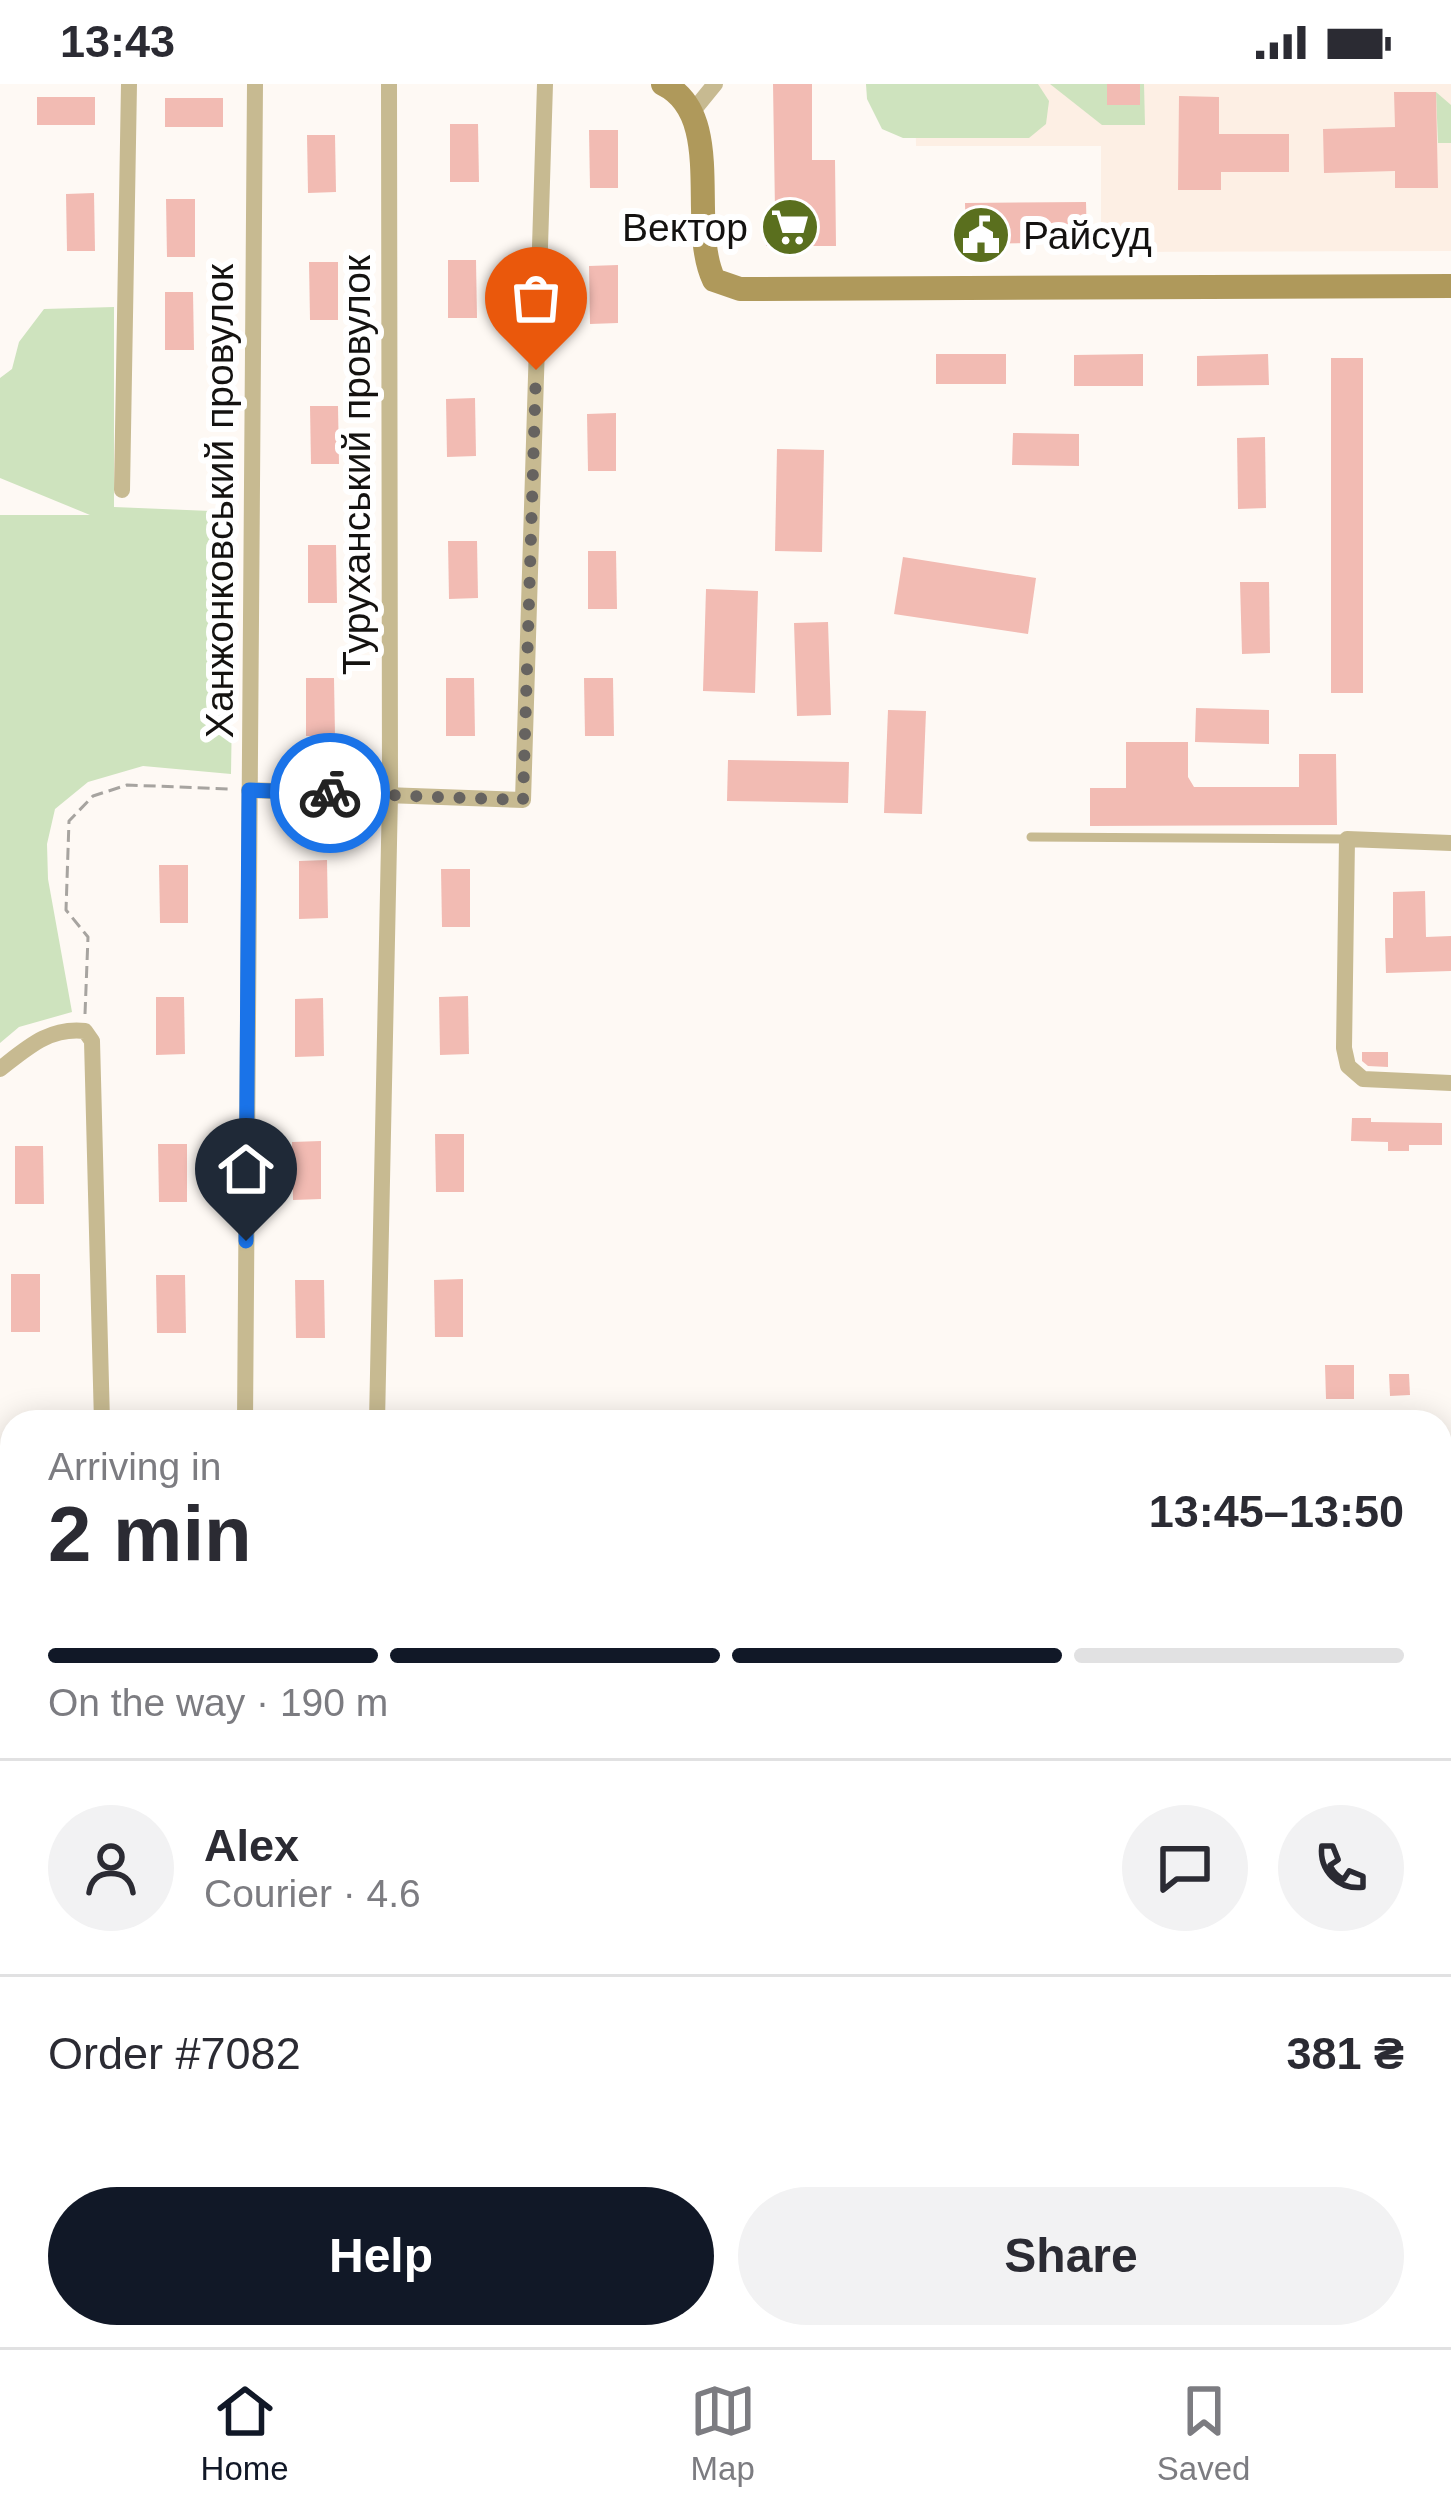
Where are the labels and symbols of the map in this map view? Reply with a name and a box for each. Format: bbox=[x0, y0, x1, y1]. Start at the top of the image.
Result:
supermarket icon: Вектор bbox=[759, 196, 821, 258]
public building icon: Райсуд bbox=[950, 204, 1012, 266]
place label: Вектор bbox=[622, 206, 748, 249]
place label: Райсуд bbox=[1023, 214, 1152, 257]
pin bbox=[485, 247, 587, 370]
street label: Туруханський провулок bbox=[335, 254, 378, 675]
street label: Ханжонковський провулок bbox=[198, 263, 241, 738]
courier bbox=[270, 733, 390, 853]
pin bbox=[195, 1118, 297, 1241]

